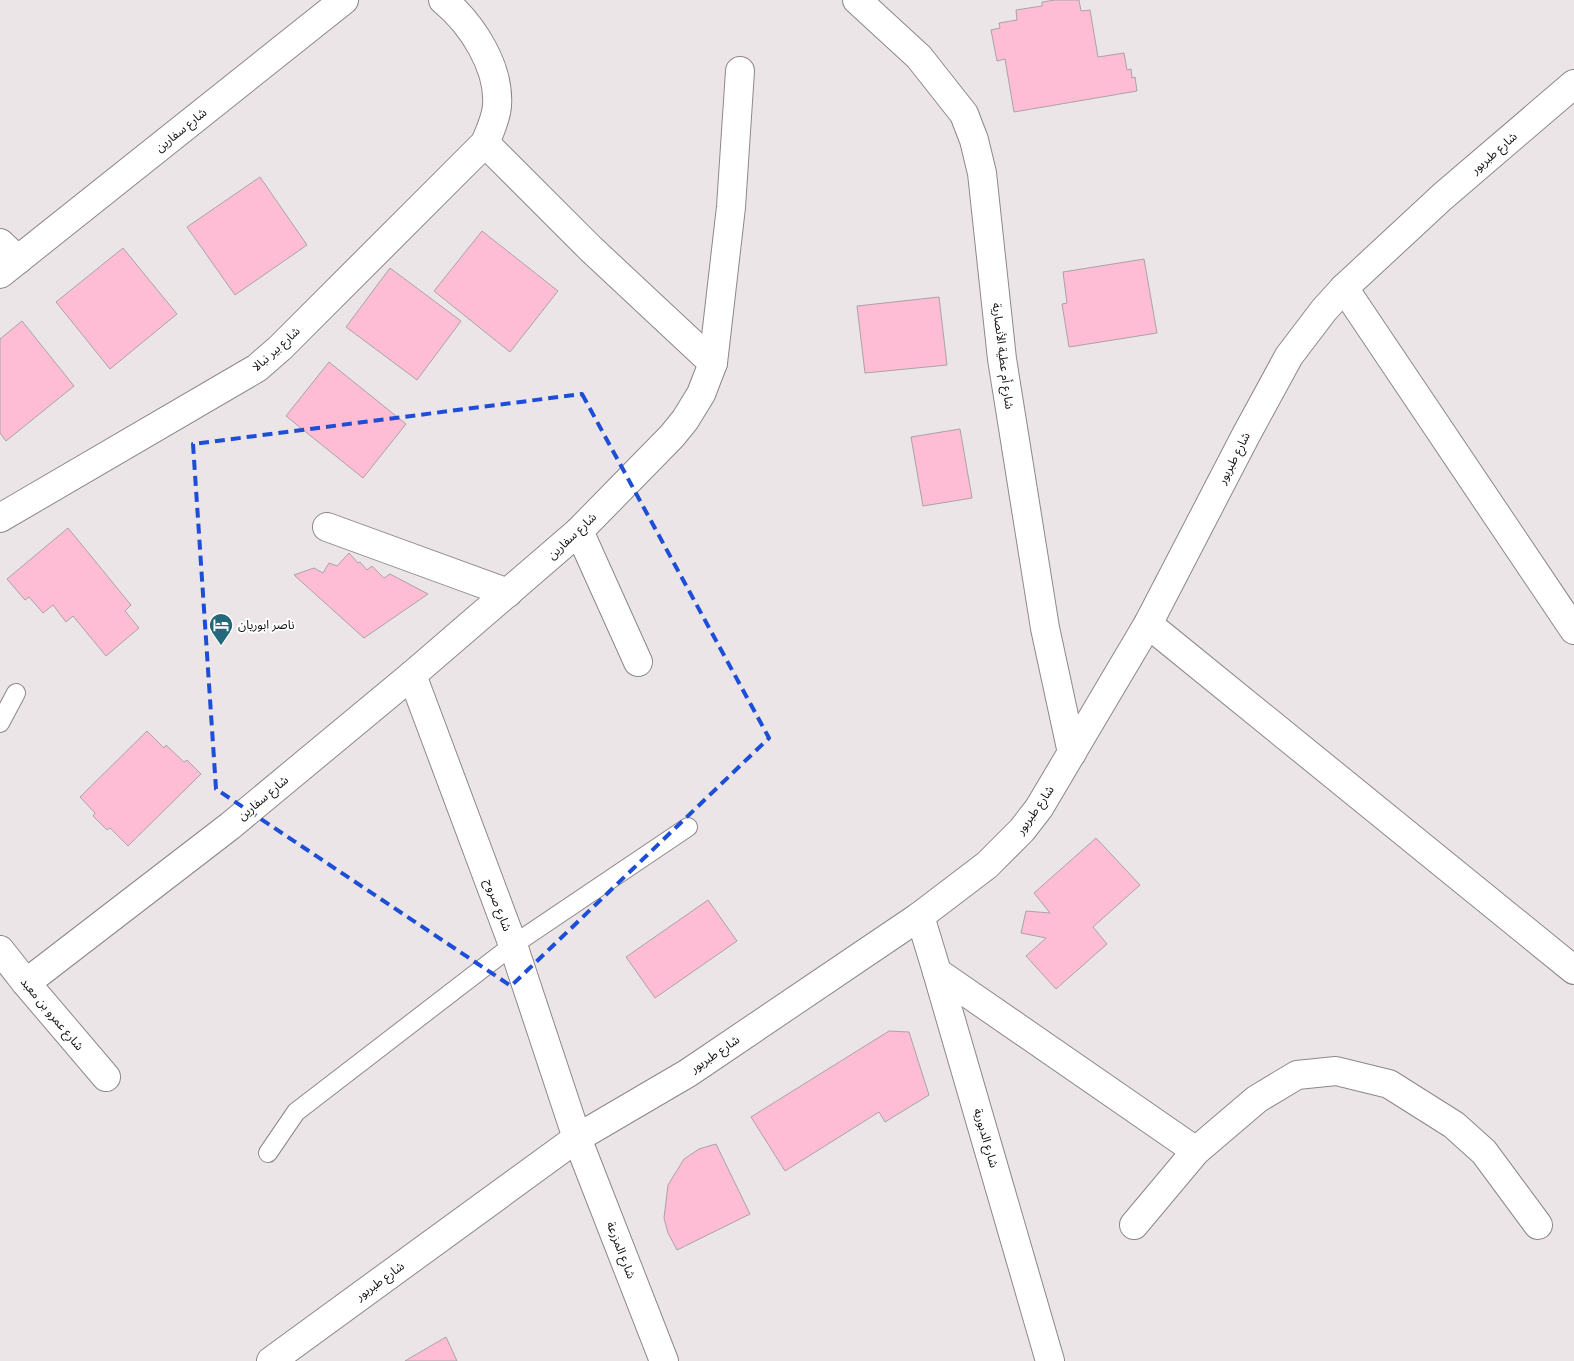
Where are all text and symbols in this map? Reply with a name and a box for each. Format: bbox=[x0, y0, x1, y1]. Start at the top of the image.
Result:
street label: شارع سفارين bbox=[153, 105, 211, 156]
street label: شارع طبربور bbox=[1467, 129, 1521, 179]
street label: شارع أم عطية الأنصارية bbox=[988, 302, 1017, 410]
street label: شارع بير نبالا bbox=[249, 324, 304, 376]
street label: شارع طبربور bbox=[1215, 430, 1255, 488]
street label: شارع سفارين bbox=[545, 510, 601, 564]
hotel icon: ناصر ابوريان bbox=[208, 612, 234, 646]
place label: ناصر ابوريان bbox=[238, 618, 294, 632]
street label: شارع سفارين bbox=[235, 773, 292, 825]
street label: شارع طبربور bbox=[1013, 783, 1059, 839]
street label: شارع صروح bbox=[480, 877, 514, 934]
street label: شارع عمرو بن معبد bbox=[16, 975, 86, 1054]
street label: شارع طبربور bbox=[687, 1032, 743, 1078]
street label: شارع الدبورية bbox=[969, 1107, 1001, 1170]
street label: شارع المزرعة bbox=[602, 1219, 638, 1281]
street label: شارع طبربور bbox=[352, 1259, 408, 1305]

